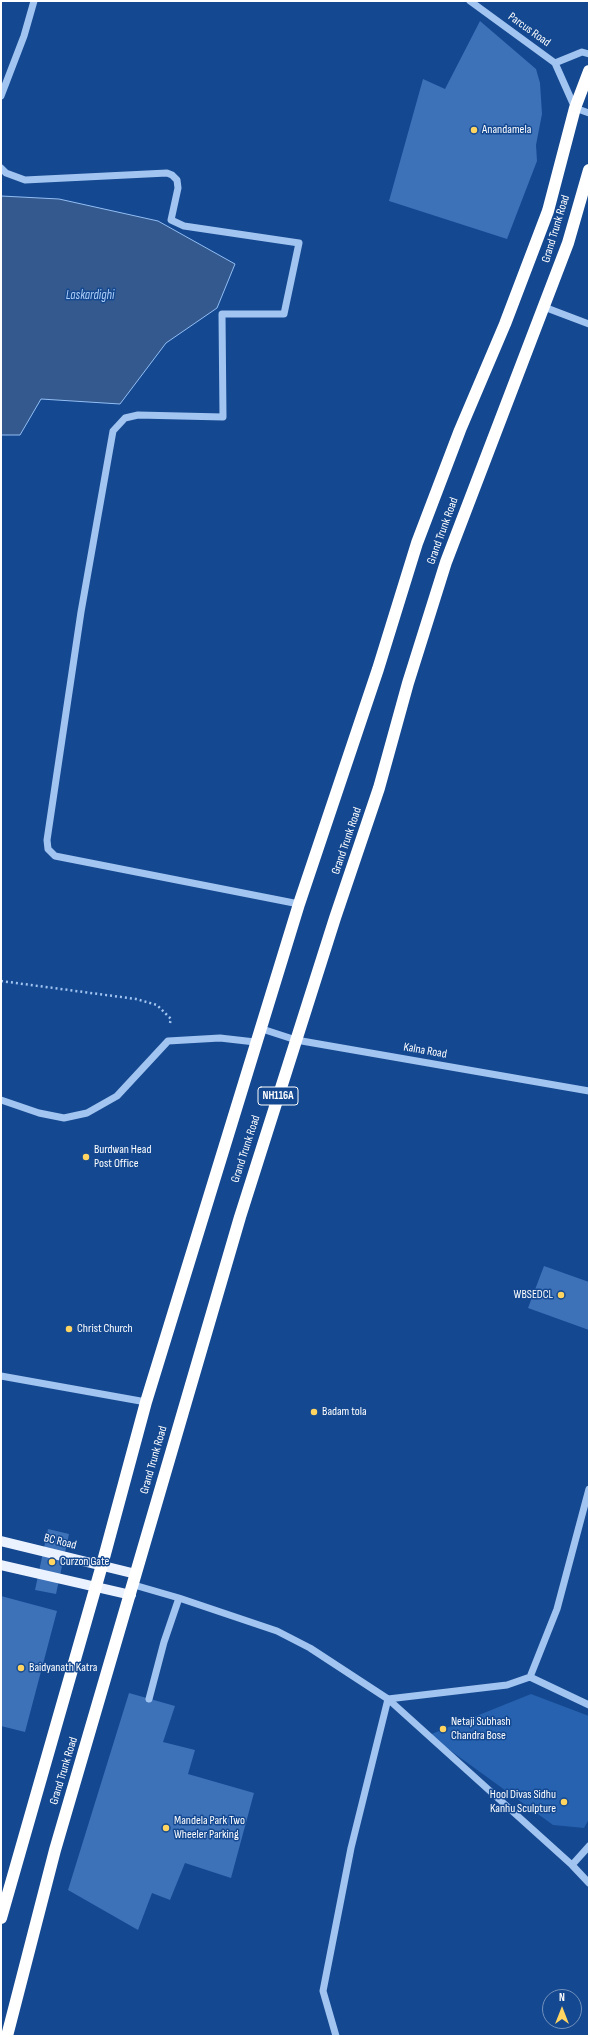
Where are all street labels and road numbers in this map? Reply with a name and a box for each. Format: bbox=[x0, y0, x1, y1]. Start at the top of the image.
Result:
street label: Parcus Road bbox=[505, 10, 553, 50]
street label: Grand Trunk Road bbox=[539, 193, 573, 265]
street label: Grand Trunk Road bbox=[424, 496, 462, 566]
street label: Grand Trunk Road bbox=[329, 806, 365, 876]
street label: Kalna Road bbox=[402, 1040, 448, 1062]
road number: NH116A bbox=[258, 1087, 298, 1105]
street label: Grand Trunk Road bbox=[228, 1113, 264, 1185]
street label: Grand Trunk Road bbox=[137, 1424, 171, 1496]
street label: BC Road bbox=[42, 1531, 78, 1553]
street label: Grand Trunk Road bbox=[47, 1735, 81, 1807]

